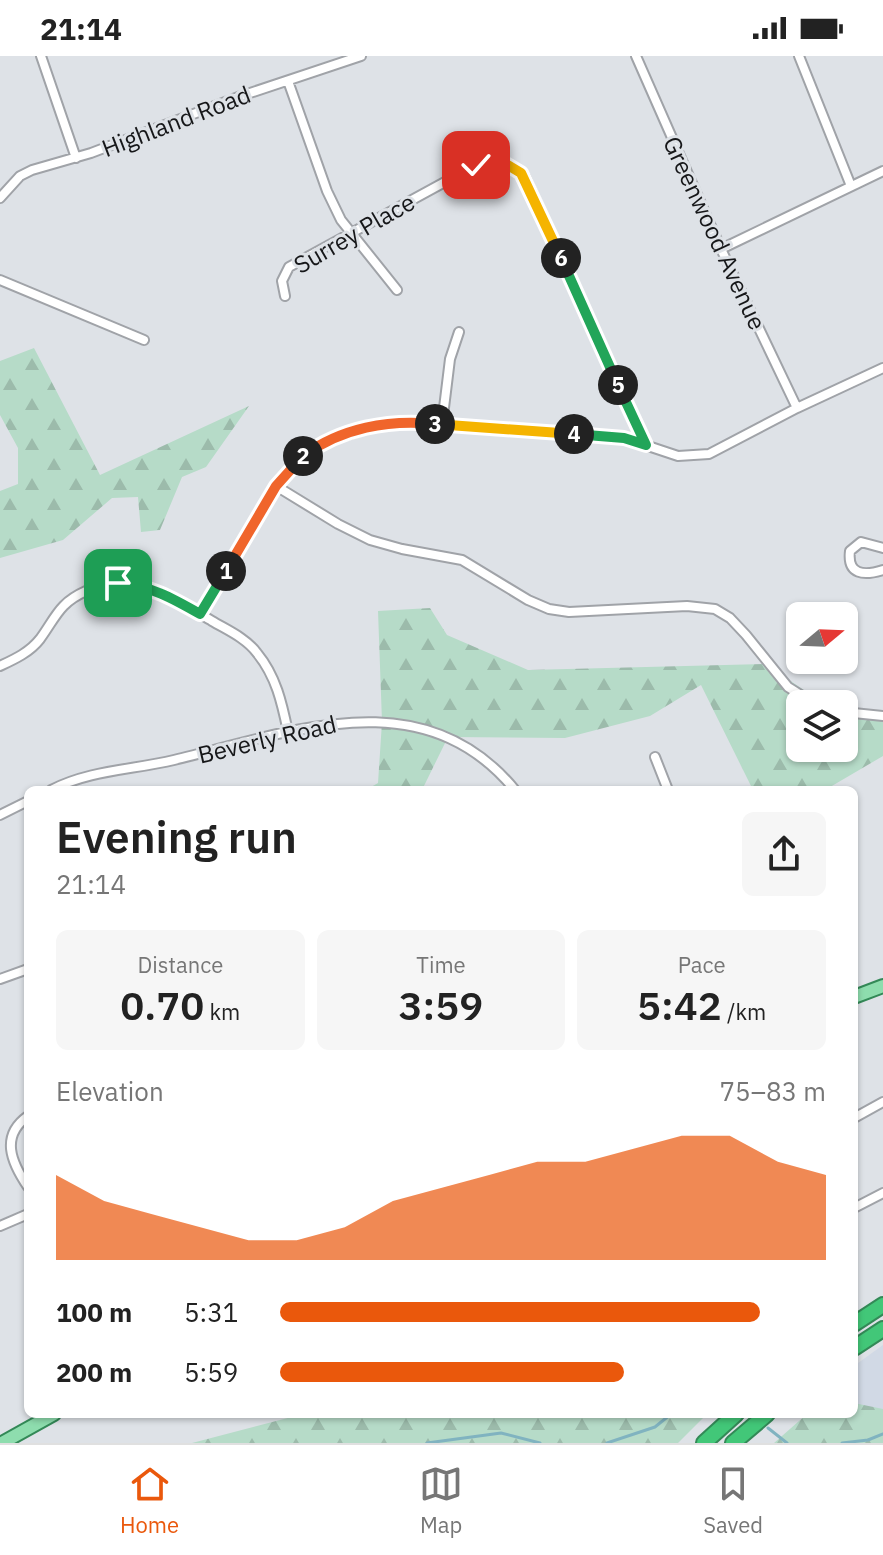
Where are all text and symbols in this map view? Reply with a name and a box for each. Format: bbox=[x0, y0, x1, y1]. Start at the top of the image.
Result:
text: 21:14 bbox=[40, 9, 122, 48]
street label: Highland Road bbox=[97, 78, 255, 164]
pin bbox=[442, 131, 510, 199]
street label: Greenwood Avenue bbox=[656, 131, 774, 335]
icon: check bbox=[454, 143, 498, 187]
street label: Surrey Place bbox=[288, 185, 420, 281]
pin: 6 bbox=[541, 238, 581, 278]
text: 6 bbox=[554, 243, 568, 272]
pin: 5 bbox=[598, 365, 638, 405]
text: 5 bbox=[611, 370, 625, 399]
pin: 3 bbox=[415, 404, 455, 444]
text: 3 bbox=[428, 409, 442, 438]
pin: 4 bbox=[554, 414, 594, 454]
text: 4 bbox=[567, 419, 581, 448]
pin: 2 bbox=[283, 436, 323, 476]
text: 2 bbox=[296, 441, 310, 470]
pin bbox=[84, 549, 152, 617]
pin: 1 bbox=[206, 551, 246, 591]
text: 1 bbox=[219, 556, 233, 585]
icon: arrive bbox=[96, 561, 140, 605]
north arrow bbox=[786, 602, 858, 674]
map controls bbox=[786, 602, 858, 762]
button: layers bbox=[786, 690, 858, 762]
street label: Beverly Road bbox=[195, 708, 339, 770]
text: Evening run bbox=[56, 808, 297, 865]
button: share bbox=[742, 812, 826, 896]
text: 21:14 bbox=[56, 867, 126, 901]
text: Distance bbox=[137, 950, 223, 979]
text: Time bbox=[416, 950, 466, 979]
text: Pace bbox=[678, 950, 726, 979]
text: 0.70 bbox=[120, 979, 204, 1031]
text: 3:59 bbox=[399, 979, 483, 1031]
text: 5:42 bbox=[637, 979, 722, 1031]
text: km bbox=[204, 997, 240, 1026]
text: /km bbox=[722, 997, 766, 1026]
text: Elevation bbox=[56, 1074, 164, 1108]
text: 75–83 m bbox=[719, 1074, 826, 1108]
text: 100 m bbox=[56, 1295, 132, 1329]
text: 5:31 bbox=[184, 1295, 238, 1329]
text: 200 m bbox=[56, 1355, 132, 1389]
text: 5:59 bbox=[184, 1355, 238, 1389]
tab: Home bbox=[120, 1462, 179, 1539]
tab: Map bbox=[419, 1462, 463, 1539]
tab: Saved bbox=[703, 1462, 763, 1539]

